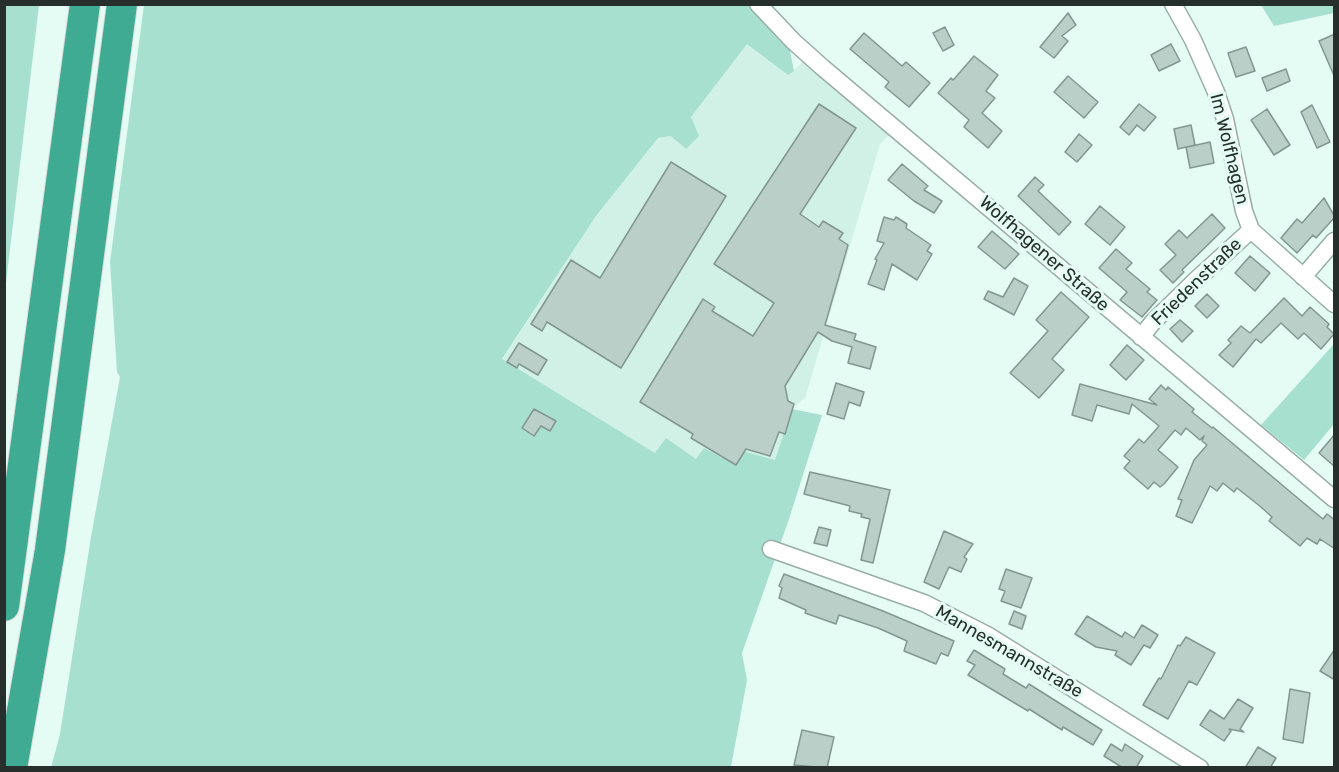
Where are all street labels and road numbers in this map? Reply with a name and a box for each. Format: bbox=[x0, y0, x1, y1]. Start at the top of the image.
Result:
street label: Im Wolfhagen bbox=[1205, 91, 1253, 207]
street label: Wolfhagener Straße bbox=[975, 192, 1113, 316]
street label: Friedenstraße bbox=[1148, 234, 1246, 330]
street label: Mannesmannstraße bbox=[931, 601, 1087, 703]

